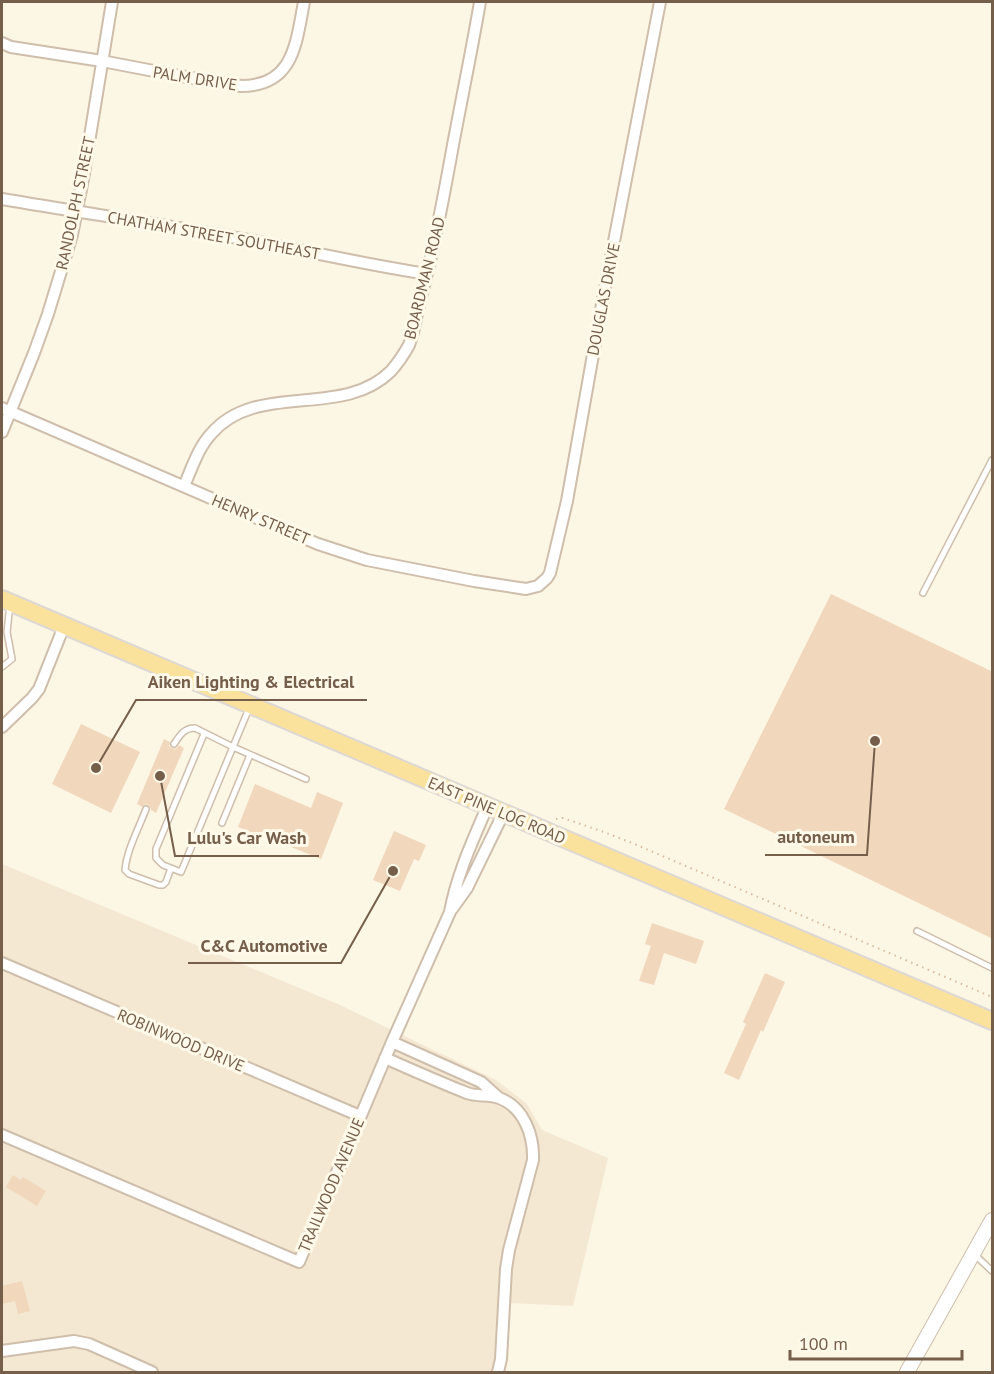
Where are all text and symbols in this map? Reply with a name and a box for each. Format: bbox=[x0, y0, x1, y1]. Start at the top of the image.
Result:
street label: PALM DRIVE bbox=[152, 61, 238, 95]
street label: RANDOLPH STREET bbox=[51, 134, 99, 272]
street label: CHATHAM STREET SOUTHEAST bbox=[106, 206, 322, 264]
street label: BOARDMAN ROAD bbox=[399, 215, 449, 341]
street label: DOUGLAS DRIVE bbox=[582, 241, 624, 357]
street label: HENRY STREET bbox=[209, 489, 313, 549]
callout: Aiken Lighting & Electrical bbox=[136, 664, 367, 700]
text: Aiken Lighting & Electrical bbox=[148, 670, 355, 693]
street label: EAST PINE LOG ROAD bbox=[425, 772, 569, 848]
callout: autoneum bbox=[765, 819, 867, 855]
callout: Lulu's Car Wash bbox=[175, 820, 319, 856]
text: autoneum bbox=[777, 825, 855, 848]
text: Lulu's Car Wash bbox=[187, 826, 307, 849]
callout: C&C Automotive bbox=[188, 927, 341, 963]
text: C&C Automotive bbox=[200, 934, 328, 957]
street label: ROBINWOOD DRIVE bbox=[114, 1004, 248, 1076]
street label: TRAILWOOD AVENUE bbox=[294, 1115, 368, 1255]
scale bar bbox=[790, 1323, 962, 1361]
text: 100 m bbox=[799, 1332, 848, 1355]

